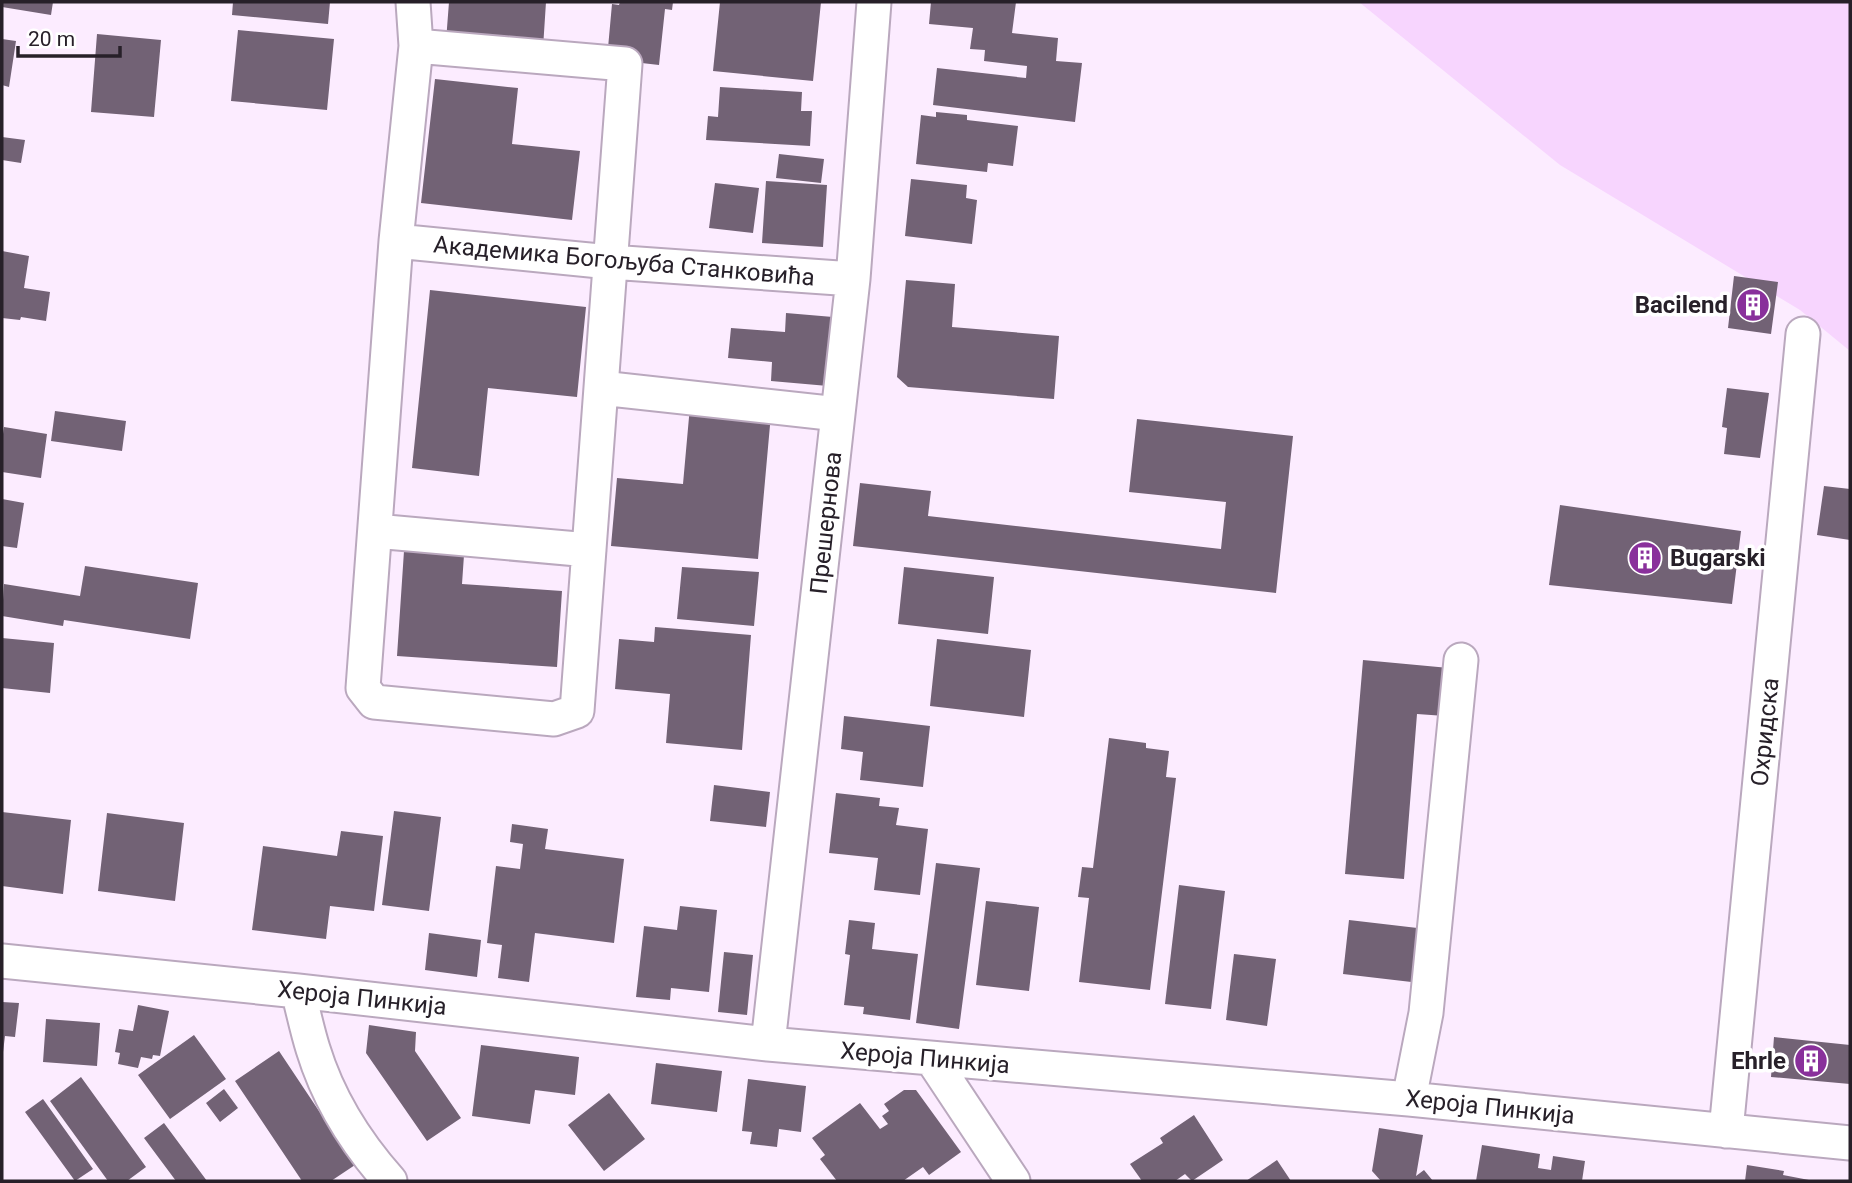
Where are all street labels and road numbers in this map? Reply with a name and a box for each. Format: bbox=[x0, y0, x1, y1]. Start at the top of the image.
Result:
street label: Академика Богољуба Станковића bbox=[432, 230, 816, 292]
street label: Прешернова bbox=[805, 450, 847, 596]
street label: Охридска bbox=[1745, 676, 1785, 788]
street label: Хероја Пинкија bbox=[276, 975, 448, 1021]
street label: Хероја Пинкија bbox=[839, 1037, 1011, 1079]
street label: Хероја Пинкија bbox=[1404, 1084, 1576, 1130]

